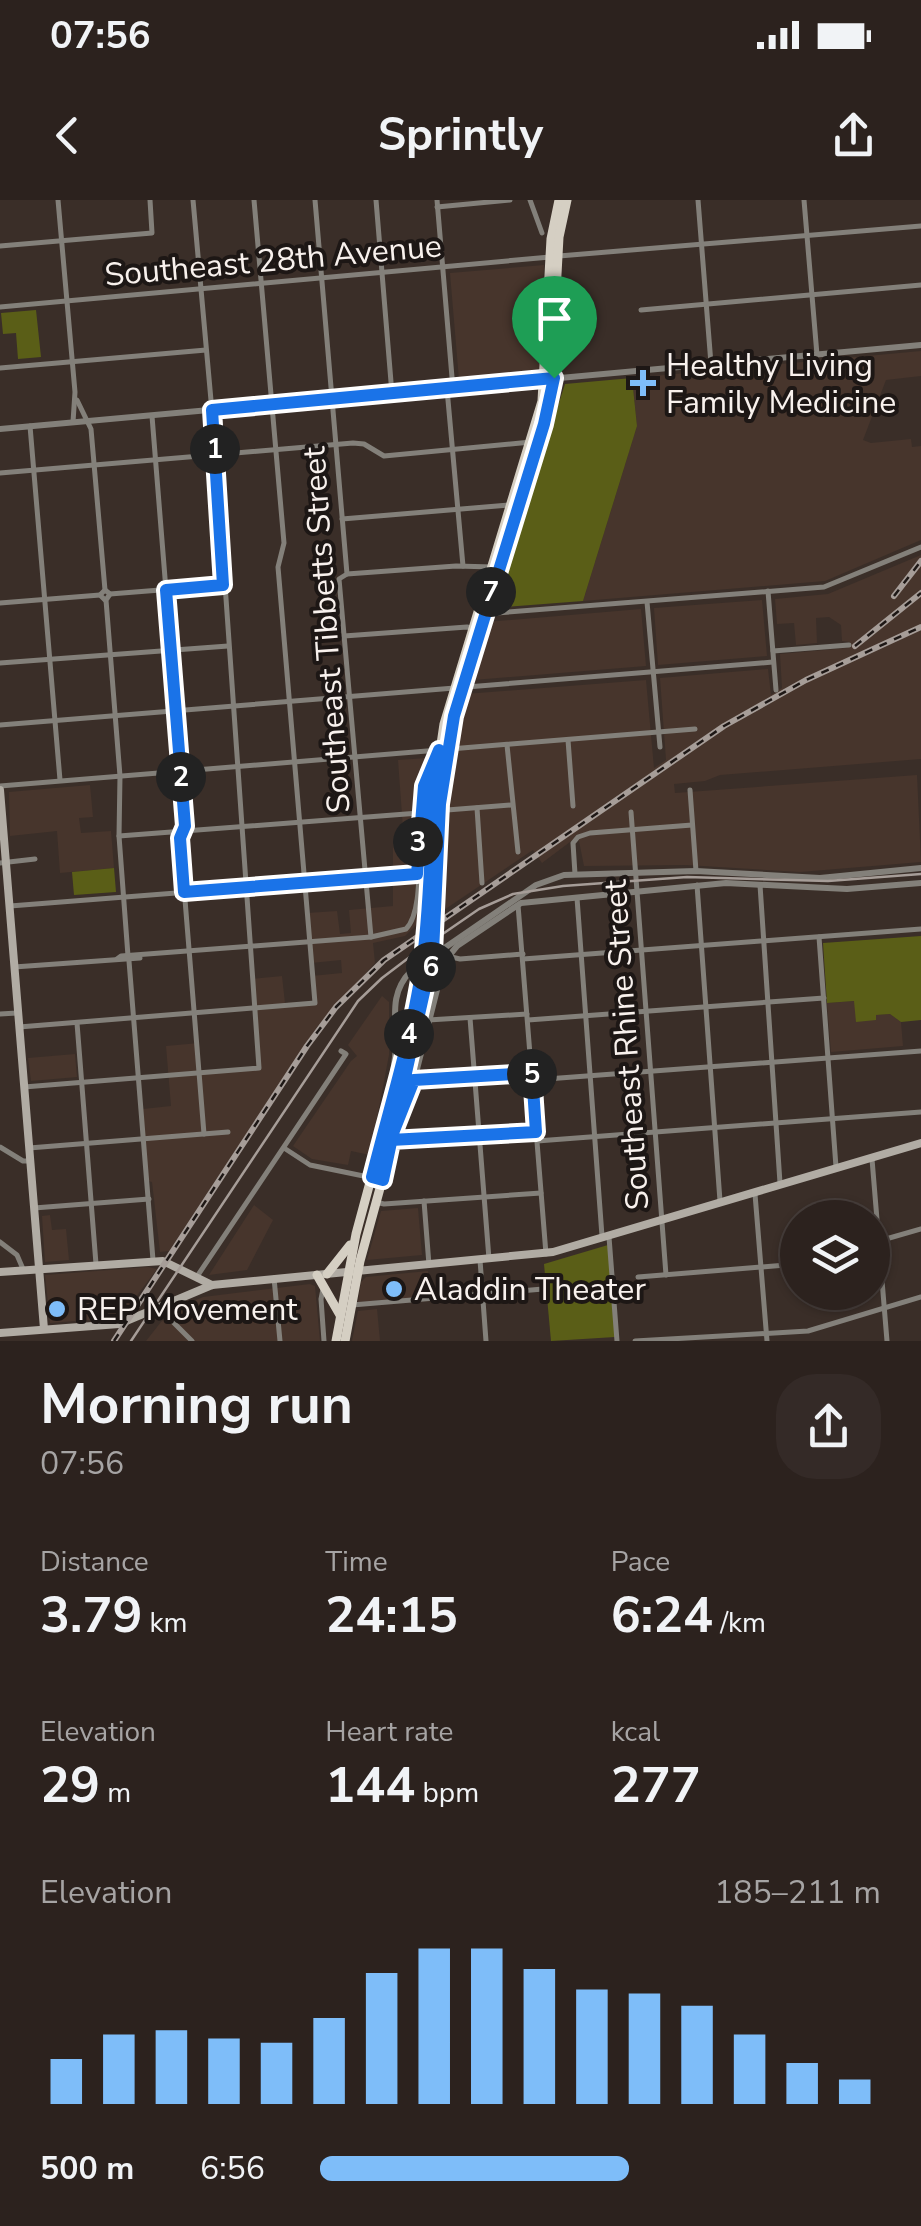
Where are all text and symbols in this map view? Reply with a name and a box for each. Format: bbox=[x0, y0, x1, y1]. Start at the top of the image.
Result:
text: 07:56 bbox=[50, 10, 151, 61]
text: Sprintly bbox=[378, 105, 543, 166]
icon: back bbox=[40, 108, 95, 163]
icon: share bbox=[826, 108, 881, 163]
street label: Southeast 28th Avenue bbox=[103, 224, 443, 297]
pin bbox=[512, 276, 597, 379]
icon: arrive bbox=[527, 291, 582, 346]
place label: Healthy Living Family Medicine bbox=[666, 344, 896, 424]
marker: Healthy Living Family Medicine bbox=[630, 370, 656, 396]
pin: 1 bbox=[190, 424, 240, 474]
text: 1 bbox=[207, 430, 223, 468]
street label: Southeast Tibbetts Street bbox=[292, 444, 361, 815]
pin: 7 bbox=[466, 567, 516, 617]
text: 7 bbox=[483, 573, 499, 611]
pin: 2 bbox=[156, 752, 206, 802]
text: 2 bbox=[173, 758, 189, 796]
pin: 3 bbox=[393, 817, 443, 867]
text: 3 bbox=[410, 823, 426, 861]
street label: Southeast Rhine Street bbox=[593, 877, 659, 1212]
pin: 6 bbox=[406, 942, 456, 992]
text: 6 bbox=[423, 948, 439, 986]
pin: 4 bbox=[384, 1009, 434, 1059]
text: 4 bbox=[401, 1015, 417, 1053]
pin: 5 bbox=[507, 1049, 557, 1099]
text: 5 bbox=[524, 1055, 540, 1093]
map controls bbox=[780, 1200, 890, 1310]
button: layers bbox=[780, 1200, 890, 1310]
place label: Aladdin Theater bbox=[414, 1268, 646, 1311]
marker: Aladdin Theater bbox=[383, 1278, 405, 1300]
place label: REP Movement bbox=[77, 1288, 298, 1331]
marker: REP Movement bbox=[46, 1298, 68, 1320]
text: Morning run bbox=[40, 1367, 353, 1442]
button: share bbox=[776, 1374, 881, 1479]
text: 07:56 bbox=[40, 1442, 124, 1485]
text: Distance bbox=[40, 1543, 149, 1581]
text: Time bbox=[325, 1543, 388, 1581]
text: Pace bbox=[611, 1543, 670, 1581]
text: 3.79 bbox=[40, 1581, 142, 1650]
text: 24:15 bbox=[325, 1581, 458, 1650]
text: 6:24 bbox=[611, 1581, 713, 1650]
text: km bbox=[142, 1604, 188, 1642]
text: /km bbox=[713, 1604, 766, 1642]
text: Elevation bbox=[40, 1713, 156, 1751]
text: Heart rate bbox=[325, 1713, 453, 1751]
text: kcal bbox=[611, 1713, 660, 1751]
text: 29 bbox=[40, 1751, 100, 1820]
text: 144 bbox=[325, 1751, 415, 1820]
text: 277 bbox=[611, 1751, 701, 1820]
text: m bbox=[100, 1774, 131, 1812]
text: bpm bbox=[415, 1774, 479, 1812]
text: Elevation bbox=[40, 1871, 173, 1914]
text: 185–211 m bbox=[714, 1871, 881, 1914]
text: 500 m bbox=[40, 2147, 134, 2190]
text: 6:56 bbox=[200, 2147, 265, 2190]

